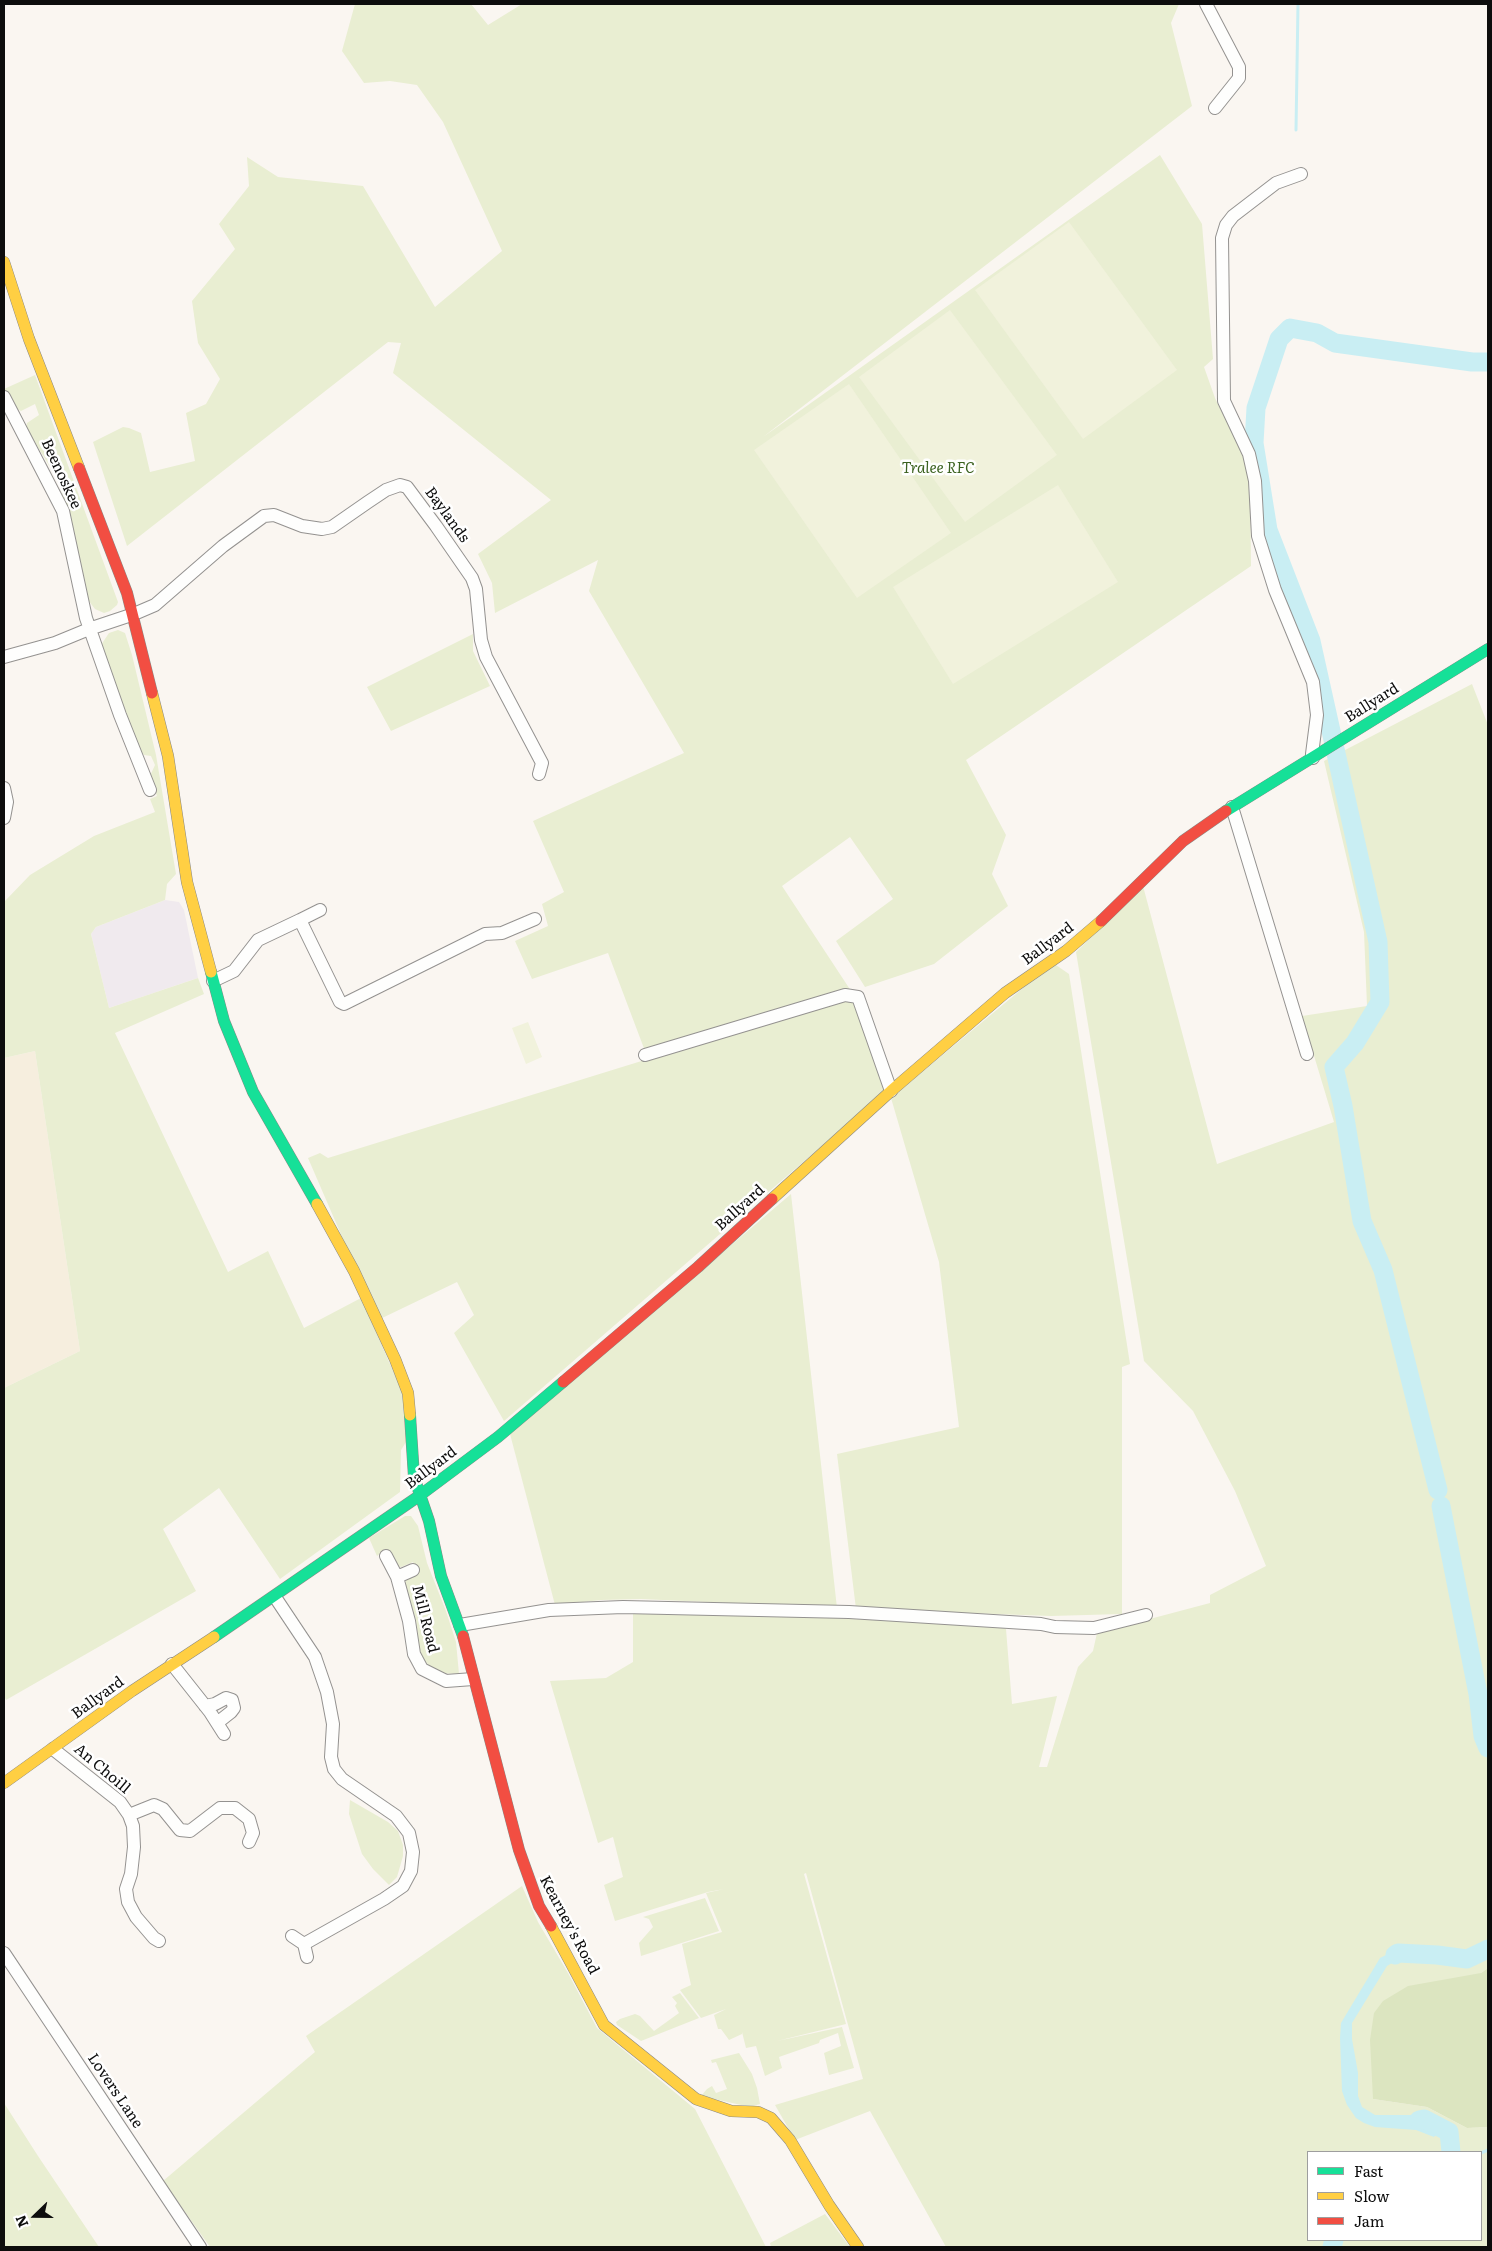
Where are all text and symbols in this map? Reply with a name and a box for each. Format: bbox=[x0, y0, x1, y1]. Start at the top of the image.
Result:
street label: Beenoskee bbox=[37, 436, 85, 512]
park label: Tralee RFC bbox=[902, 460, 974, 478]
street label: Baylands bbox=[421, 484, 473, 546]
street label: Ballyard bbox=[1342, 679, 1402, 727]
street label: Ballyard bbox=[1019, 919, 1077, 969]
street label: Ballyard bbox=[712, 1181, 768, 1235]
street label: Ballyard bbox=[402, 1443, 460, 1493]
street label: Mill Road bbox=[408, 1583, 442, 1655]
street label: Ballyard bbox=[68, 1673, 128, 1723]
street label: An Choill bbox=[70, 1740, 134, 1798]
street label: Kearney's Road bbox=[535, 1873, 603, 1977]
street label: Lovers Lane bbox=[83, 2050, 147, 2132]
legend bbox=[1307, 2151, 1482, 2241]
text: Fast bbox=[1354, 2159, 1383, 2182]
text: Slow bbox=[1354, 2184, 1389, 2207]
north arrow bbox=[10, 2191, 60, 2241]
text: Jam bbox=[1354, 2209, 1384, 2232]
text: N bbox=[10, 2212, 33, 2231]

